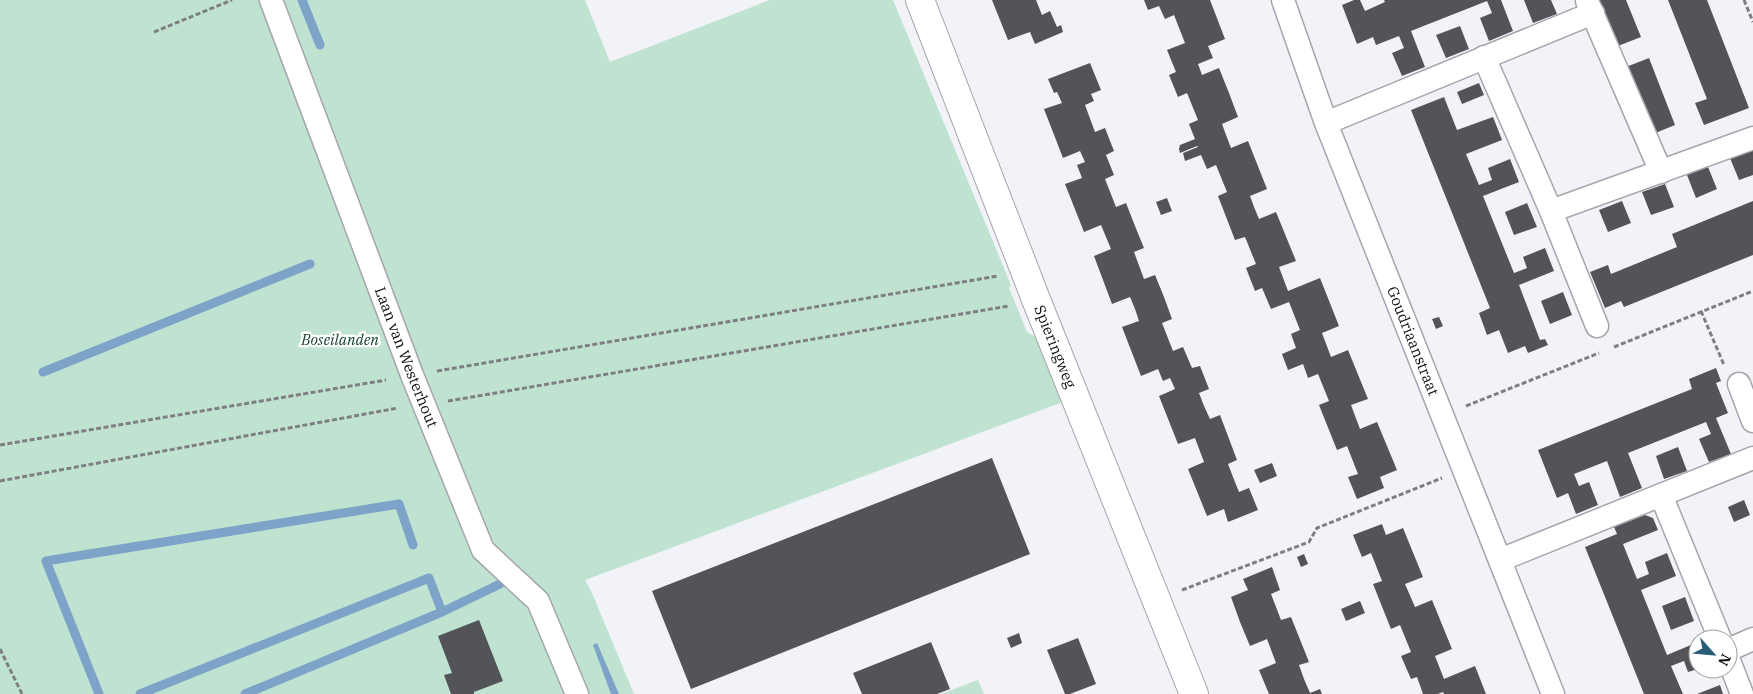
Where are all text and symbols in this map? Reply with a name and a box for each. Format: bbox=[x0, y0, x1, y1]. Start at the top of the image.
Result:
street label: Laan van Westerhout bbox=[371, 284, 442, 430]
street label: Goudriaanstraat bbox=[1383, 284, 1443, 398]
street label: Spieringweg bbox=[1030, 302, 1080, 391]
park label: Boseilanden bbox=[300, 330, 379, 349]
north arrow bbox=[1688, 629, 1738, 679]
text: N bbox=[1714, 651, 1735, 669]

